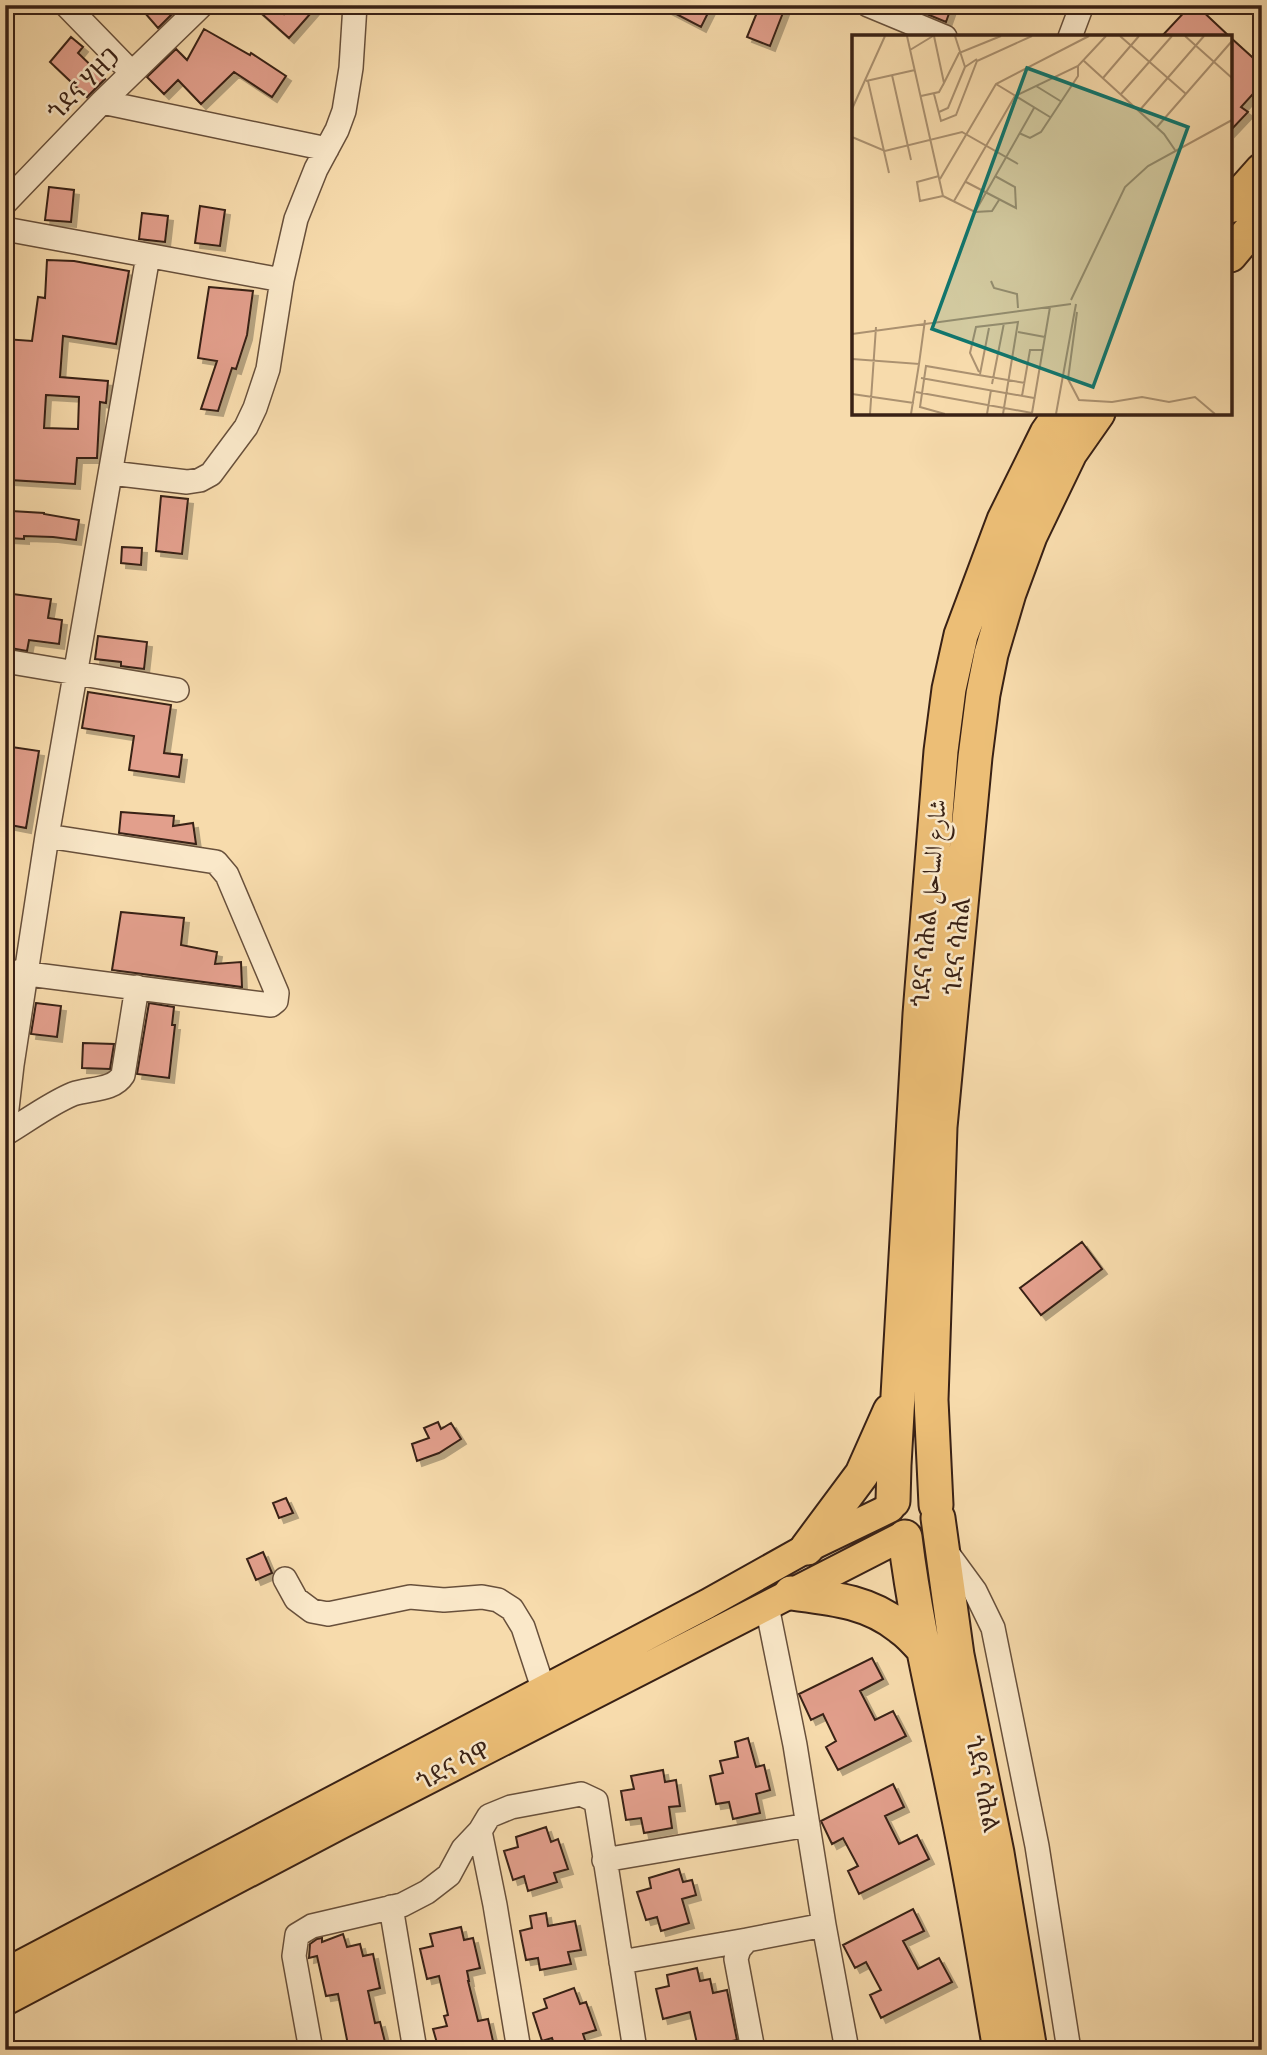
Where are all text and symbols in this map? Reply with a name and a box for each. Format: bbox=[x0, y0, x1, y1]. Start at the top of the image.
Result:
inset map bbox=[852, 35, 1232, 415]
street label: ጎደና ሃዘጋ bbox=[42, 42, 127, 127]
street label: ጎደና ሳሕል شارع الساحل bbox=[906, 798, 958, 1009]
street label: ጎደና ሳሕል bbox=[938, 896, 978, 997]
street label: ጎደና ሳሕል bbox=[958, 1733, 1006, 1835]
street label: ጎደና ሳዋ bbox=[412, 1736, 495, 1798]

